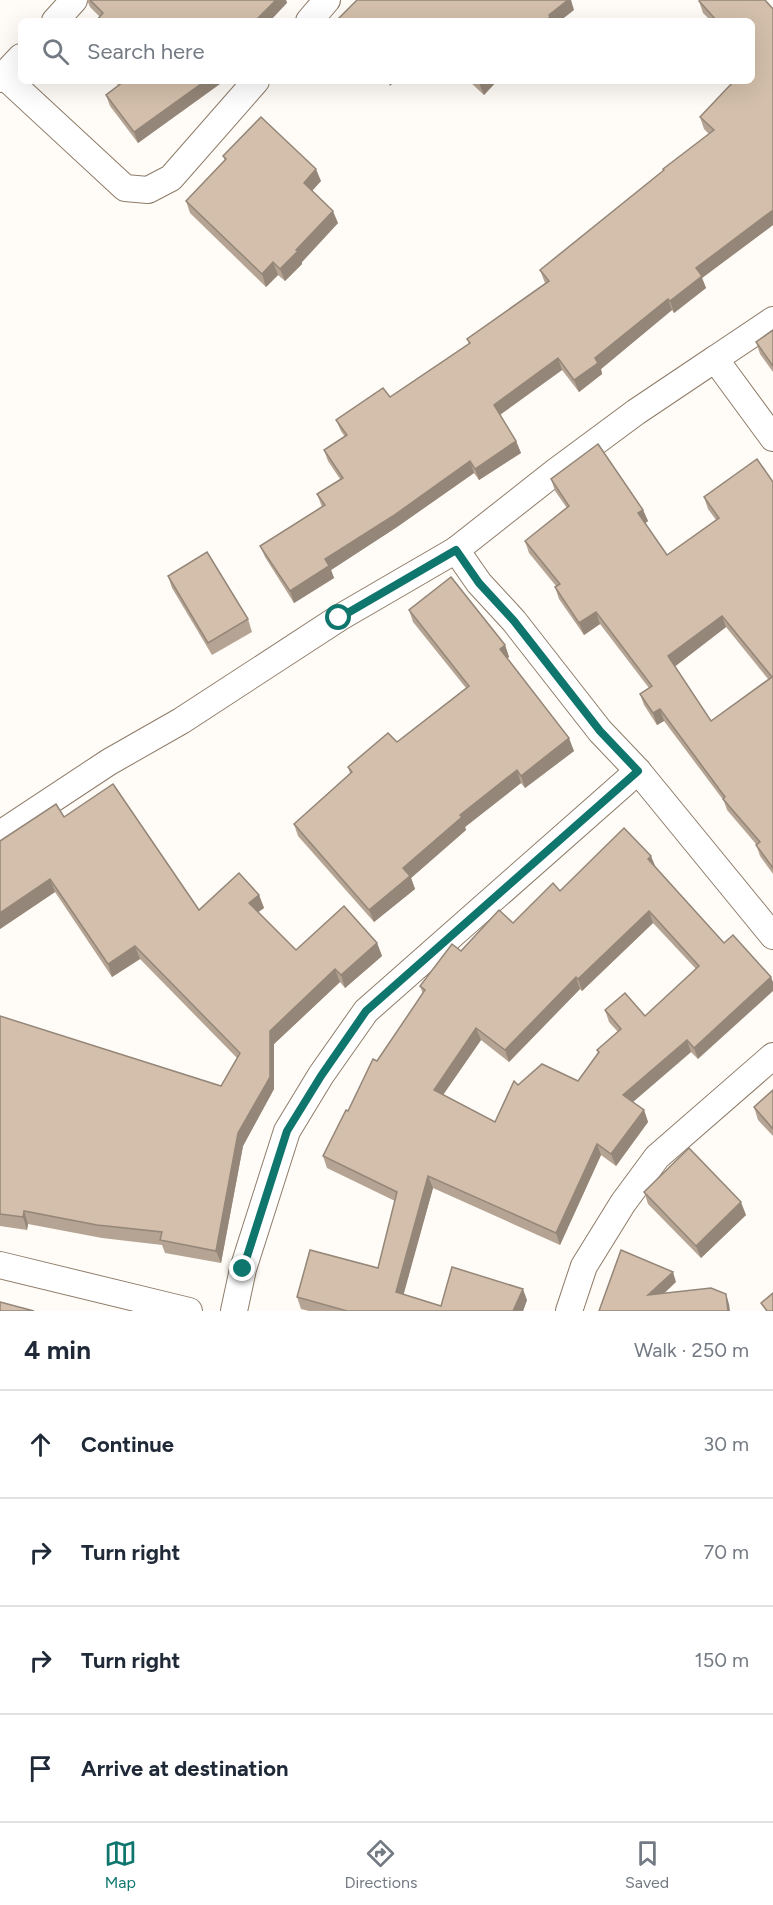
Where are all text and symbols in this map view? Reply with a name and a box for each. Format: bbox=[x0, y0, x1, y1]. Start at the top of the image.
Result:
search box bbox=[18, 18, 755, 84]
icon: search bbox=[39, 35, 72, 68]
text: Search here bbox=[87, 38, 205, 65]
route start bbox=[325, 604, 351, 630]
route end bbox=[229, 1255, 255, 1281]
text: 4 min bbox=[24, 1334, 91, 1366]
text: Walk · 250 m bbox=[634, 1338, 749, 1362]
icon: ahead bbox=[24, 1428, 57, 1461]
text: Continue bbox=[81, 1431, 174, 1458]
text: 30 m bbox=[703, 1432, 749, 1456]
icon: right bbox=[24, 1536, 57, 1569]
text: Turn right bbox=[81, 1539, 180, 1566]
text: 70 m bbox=[703, 1540, 749, 1564]
icon: right bbox=[24, 1644, 57, 1677]
text: Turn right bbox=[81, 1647, 180, 1674]
text: 150 m bbox=[694, 1648, 749, 1672]
icon: arrive bbox=[24, 1752, 57, 1785]
text: Arrive at destination bbox=[81, 1755, 289, 1782]
tab: Map bbox=[104, 1837, 137, 1892]
tab: Directions bbox=[344, 1837, 417, 1892]
tab: Saved bbox=[625, 1837, 669, 1892]

